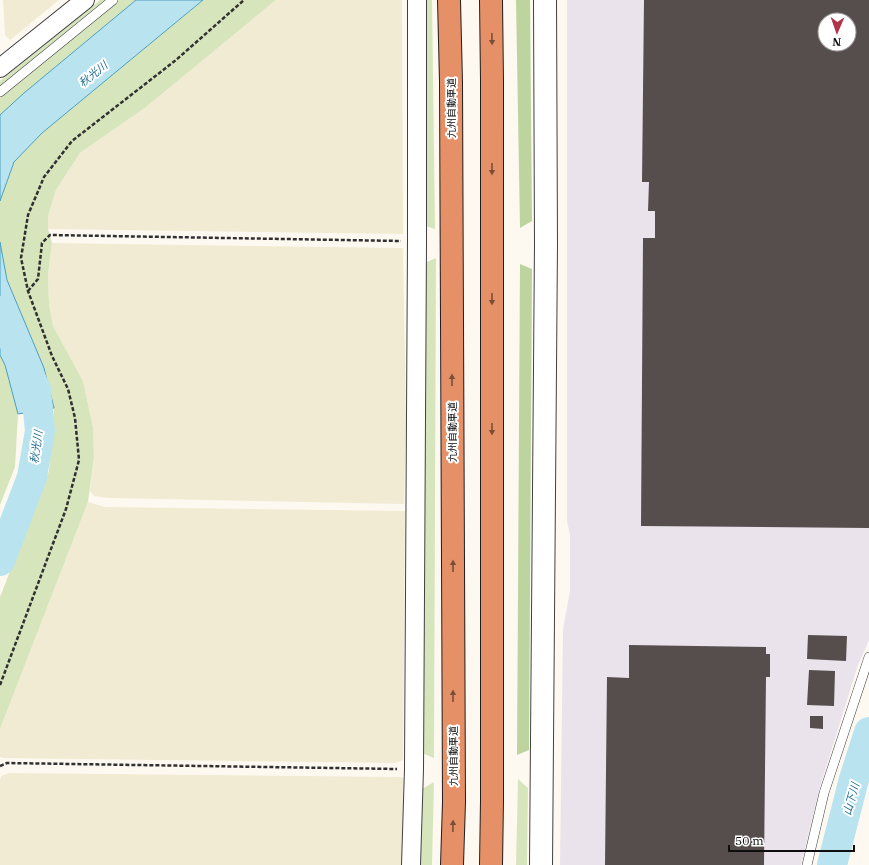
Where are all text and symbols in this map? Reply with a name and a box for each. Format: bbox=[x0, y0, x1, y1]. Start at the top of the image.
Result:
north arrow bbox=[817, 12, 857, 52]
one-way arrow bbox=[489, 33, 495, 46]
text: N bbox=[832, 35, 841, 49]
water label: 秋光川 bbox=[76, 58, 111, 90]
street label: 九州自動車道 bbox=[445, 78, 458, 138]
one-way arrow bbox=[489, 163, 495, 176]
one-way arrow bbox=[489, 293, 495, 306]
one-way arrow bbox=[449, 373, 455, 386]
street label: 九州自動車道 bbox=[446, 402, 459, 462]
one-way arrow bbox=[489, 423, 495, 436]
water label: 秋光川 bbox=[27, 429, 45, 464]
one-way arrow bbox=[450, 559, 456, 572]
one-way arrow bbox=[450, 689, 456, 702]
street label: 九州自動車道 bbox=[447, 726, 460, 786]
water label: 山下川 bbox=[840, 780, 863, 817]
one-way arrow bbox=[450, 819, 456, 832]
scale bar bbox=[729, 827, 854, 853]
text: 50 m bbox=[735, 833, 764, 848]

